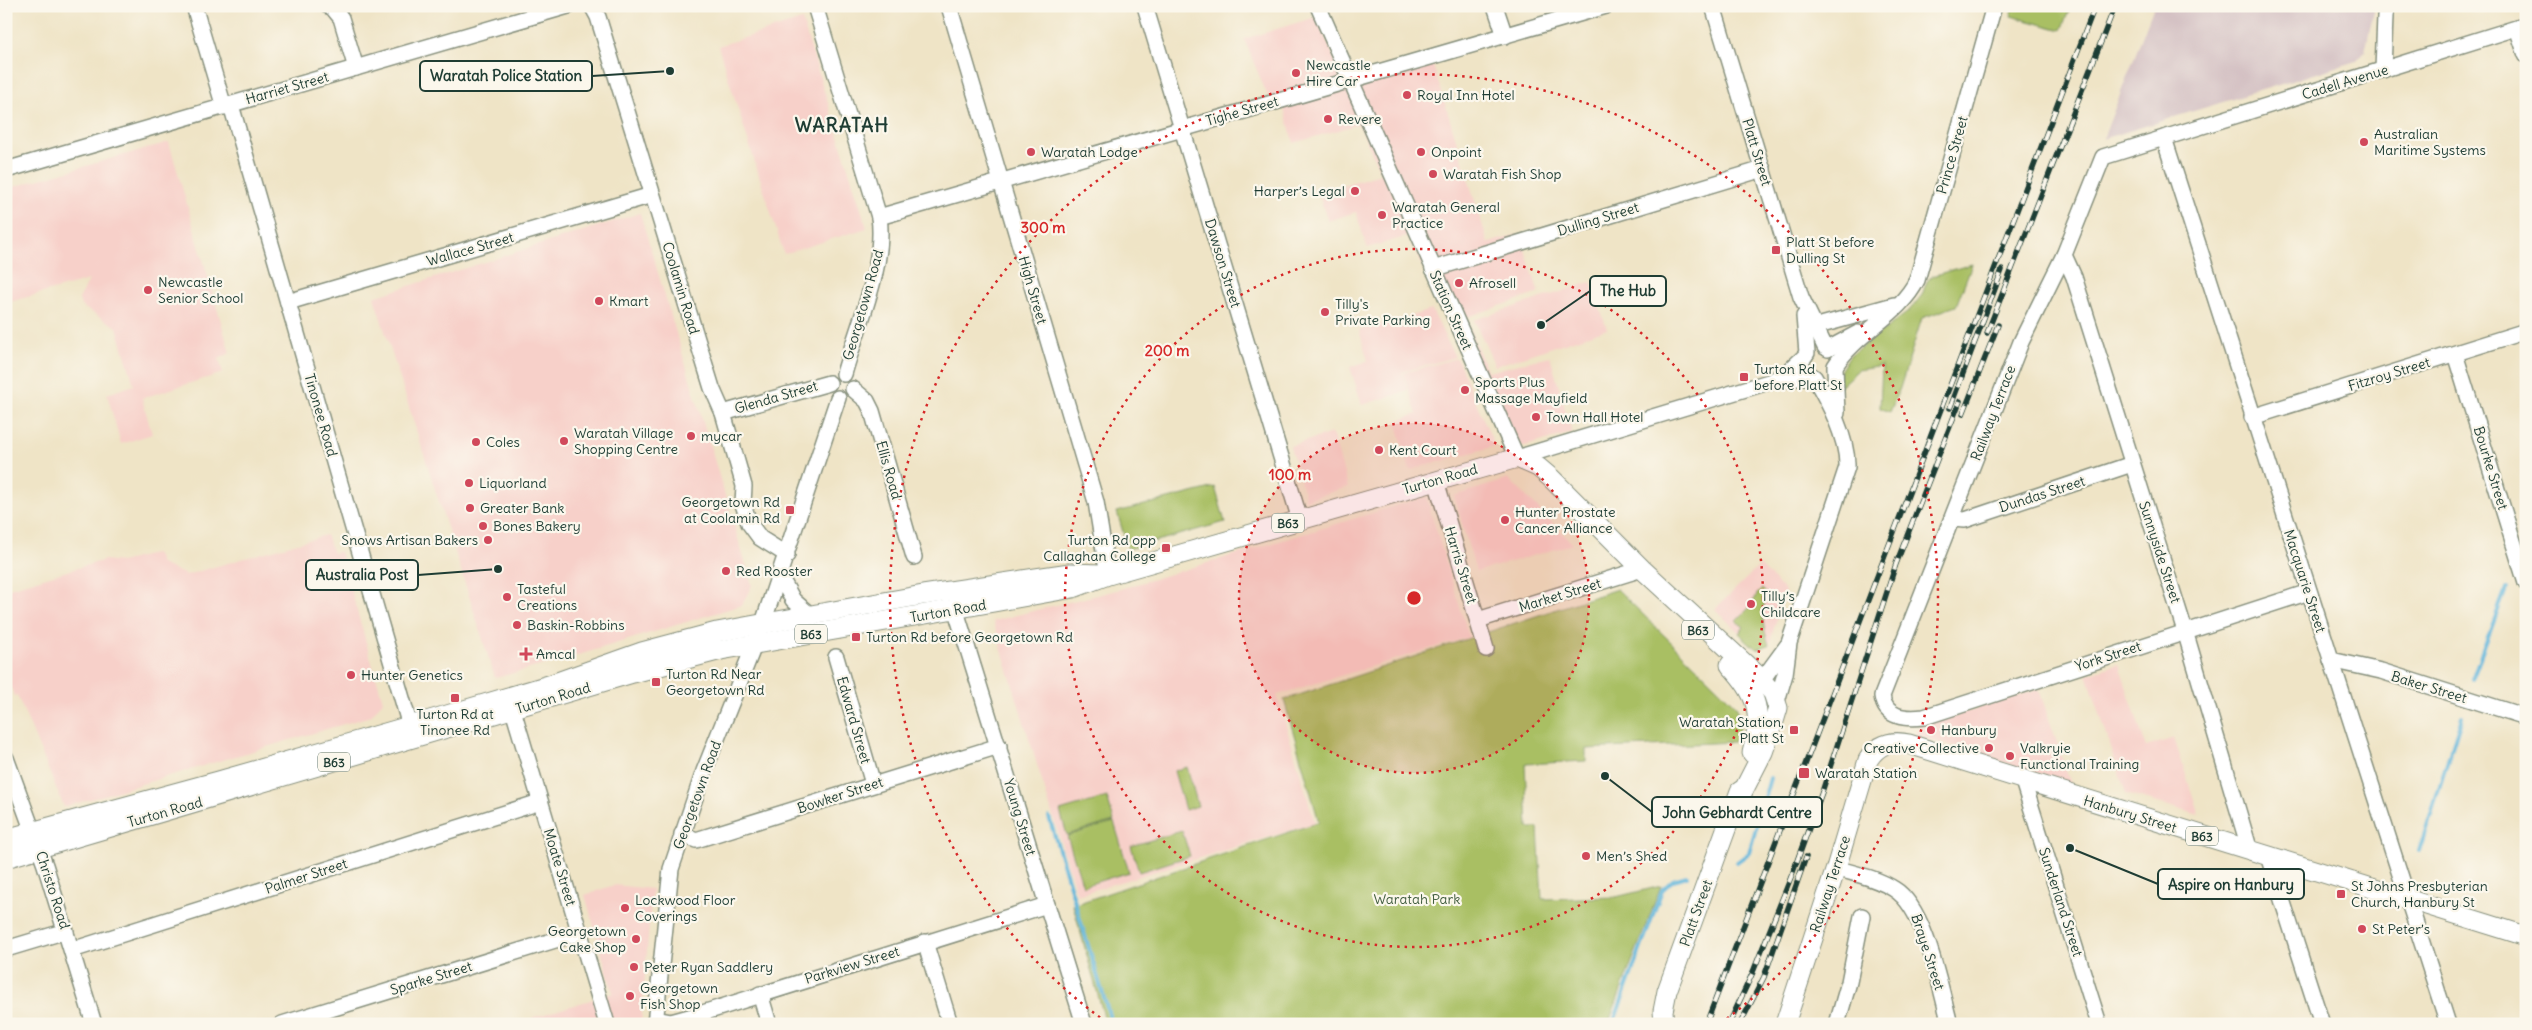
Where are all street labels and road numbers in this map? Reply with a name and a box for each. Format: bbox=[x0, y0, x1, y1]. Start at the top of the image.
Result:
street label: Cadell Avenue bbox=[2300, 60, 2390, 104]
street label: Harriet Street bbox=[243, 67, 331, 108]
street label: Tighe Street bbox=[1204, 92, 1281, 130]
street label: Prince Street bbox=[1932, 114, 1972, 196]
street label: Platt Street bbox=[1738, 116, 1776, 188]
street label: Dulling Street bbox=[1555, 198, 1641, 240]
street label: Dawson Street bbox=[1201, 216, 1245, 310]
street label: Wallace Street bbox=[424, 228, 516, 270]
street label: Coolamin Road bbox=[658, 240, 704, 336]
street label: Georgetown Road bbox=[839, 248, 887, 362]
street label: High Street bbox=[1015, 254, 1051, 326]
street label: Station Street bbox=[1426, 268, 1477, 353]
street label: Fitzroy Street bbox=[2346, 353, 2432, 395]
street label: Railway Terrace bbox=[1967, 363, 2019, 463]
street label: Tinonee Road bbox=[301, 371, 341, 459]
street label: Glenda Street bbox=[732, 376, 820, 417]
street label: Bourke Street bbox=[2470, 424, 2512, 512]
street label: Ellis Road bbox=[872, 439, 906, 501]
street label: Turton Road bbox=[1400, 460, 1480, 498]
street label: Dundas Street bbox=[1997, 472, 2088, 516]
street label: Sunnyside Street bbox=[2135, 499, 2185, 605]
road number: B63 bbox=[1272, 514, 1304, 532]
street label: Harris Street bbox=[1441, 524, 1481, 606]
street label: Macquarie Street bbox=[2280, 527, 2330, 635]
street label: Market Street bbox=[1517, 574, 1604, 616]
street label: Turton Road bbox=[908, 595, 988, 627]
road number: B63 bbox=[1682, 620, 1714, 640]
road number: B63 bbox=[795, 624, 827, 644]
street label: York Street bbox=[2073, 637, 2143, 675]
street label: Baker Street bbox=[2389, 667, 2469, 707]
street label: Edward Street bbox=[833, 674, 875, 766]
street label: Turton Road bbox=[514, 678, 592, 718]
street label: Georgetown Road bbox=[669, 738, 725, 852]
road number: B63 bbox=[318, 752, 350, 772]
street label: Bowker Street bbox=[795, 773, 885, 817]
street label: Young Street bbox=[1000, 776, 1040, 858]
street label: Hanbury Street bbox=[2081, 791, 2179, 837]
street label: Turton Road bbox=[125, 793, 205, 831]
street label: Moate Street bbox=[540, 826, 580, 908]
road number: B63 bbox=[2186, 826, 2218, 846]
street label: Railway Terrace bbox=[1806, 833, 1854, 935]
street label: Sunderland Street bbox=[2035, 845, 2087, 959]
street label: Christo Road bbox=[32, 849, 74, 931]
street label: Palmer Street bbox=[263, 854, 350, 898]
street label: Platt Street bbox=[1676, 877, 1716, 949]
street label: Braye Street bbox=[1907, 912, 1949, 993]
street label: Parkview Street bbox=[802, 942, 902, 988]
street label: Sparke Street bbox=[388, 957, 474, 999]

